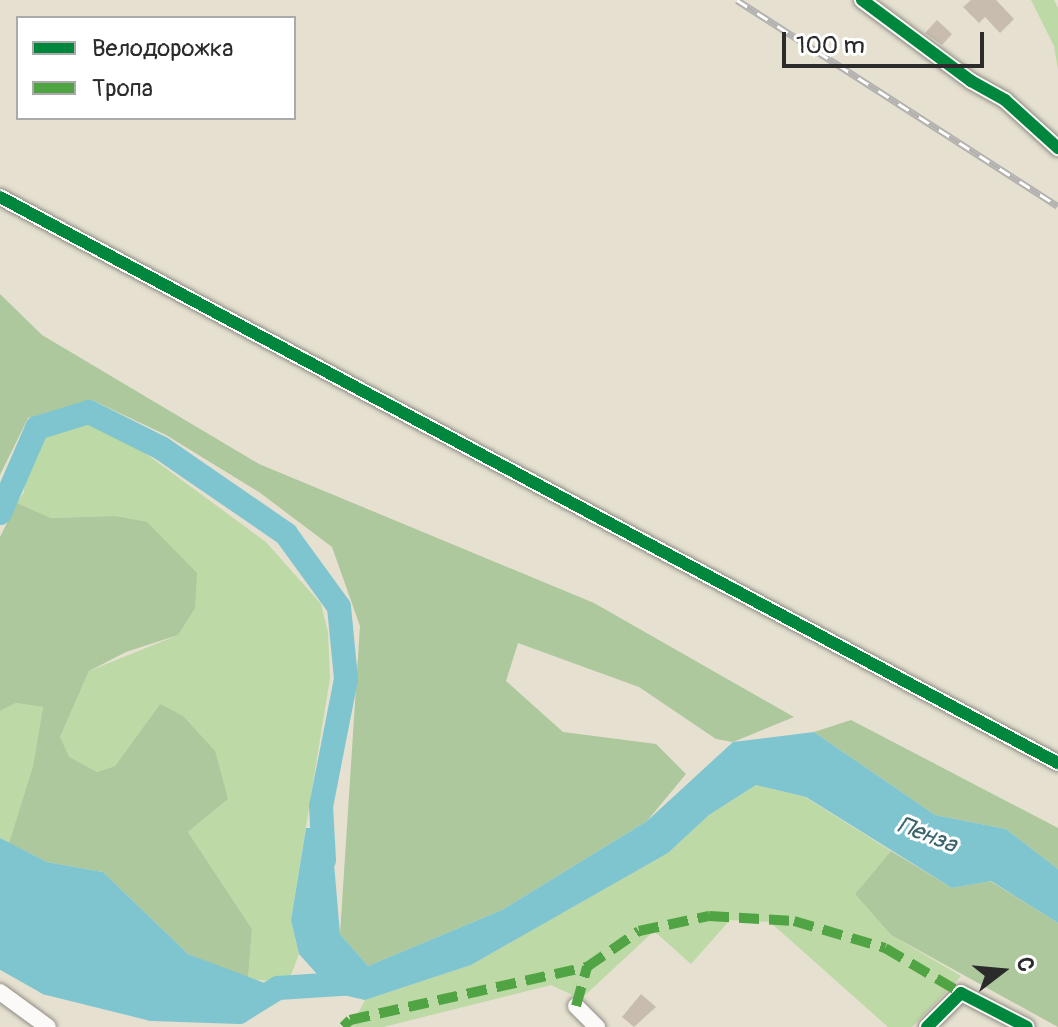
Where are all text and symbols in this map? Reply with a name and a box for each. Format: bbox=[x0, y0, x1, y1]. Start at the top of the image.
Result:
legend bbox=[16, 16, 296, 120]
scale bar bbox=[786, 16, 988, 66]
text: 100 m bbox=[796, 31, 865, 60]
text: Велодорожка bbox=[92, 34, 233, 63]
text: Тропа bbox=[92, 74, 153, 103]
water label: Пенза bbox=[893, 811, 961, 859]
north arrow bbox=[962, 931, 1042, 1011]
text: С bbox=[1010, 954, 1040, 975]

